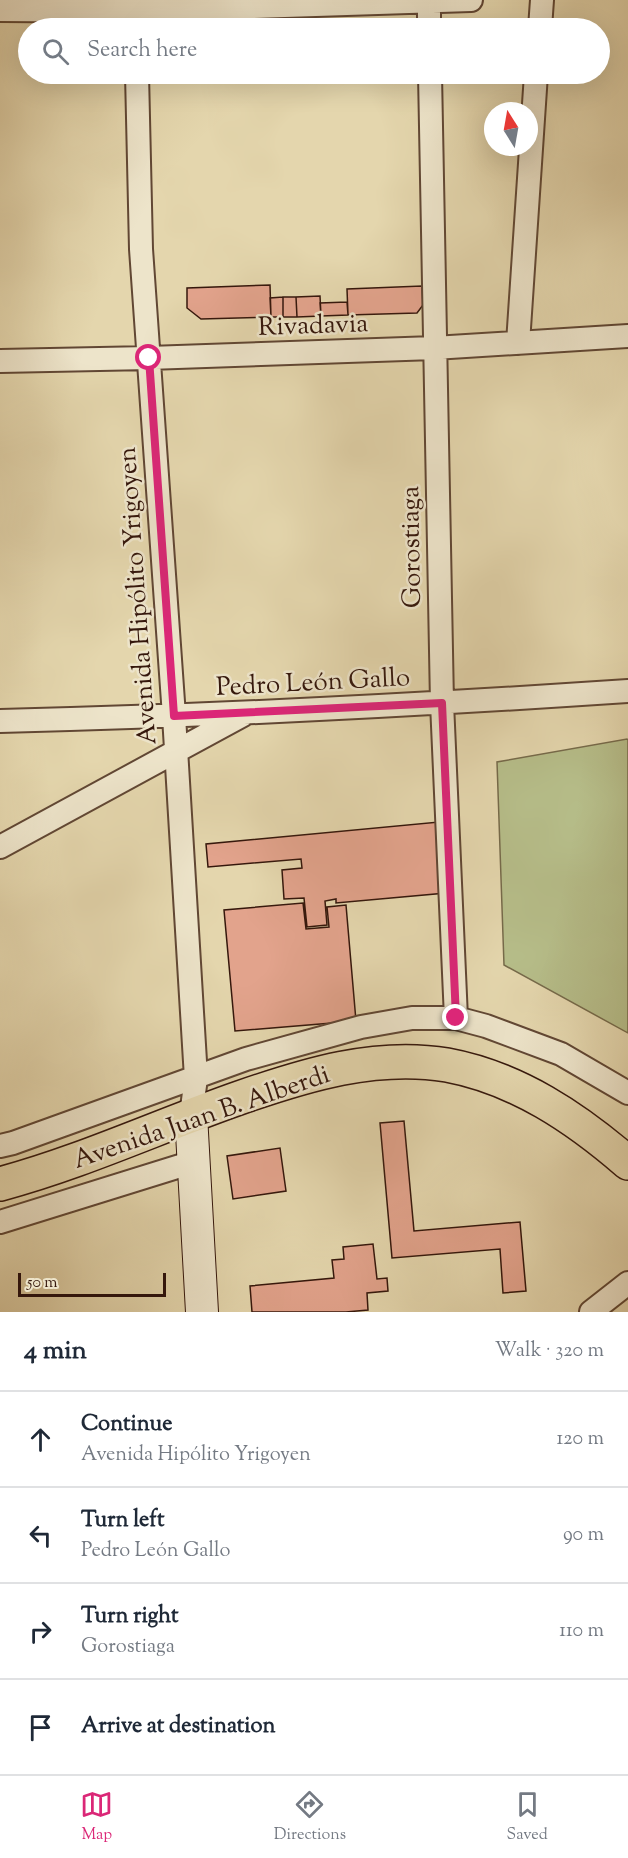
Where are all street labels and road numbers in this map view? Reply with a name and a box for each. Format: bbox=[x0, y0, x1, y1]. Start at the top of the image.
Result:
street label: Rivadavia bbox=[257, 306, 369, 347]
street label: Avenida Hipólito Yrigoyen bbox=[110, 446, 167, 746]
street label: Gorostiaga bbox=[393, 486, 432, 608]
street label: Pedro León Gallo bbox=[215, 660, 411, 707]
street label: Avenida Juan B. Alberdi bbox=[68, 1057, 335, 1180]

